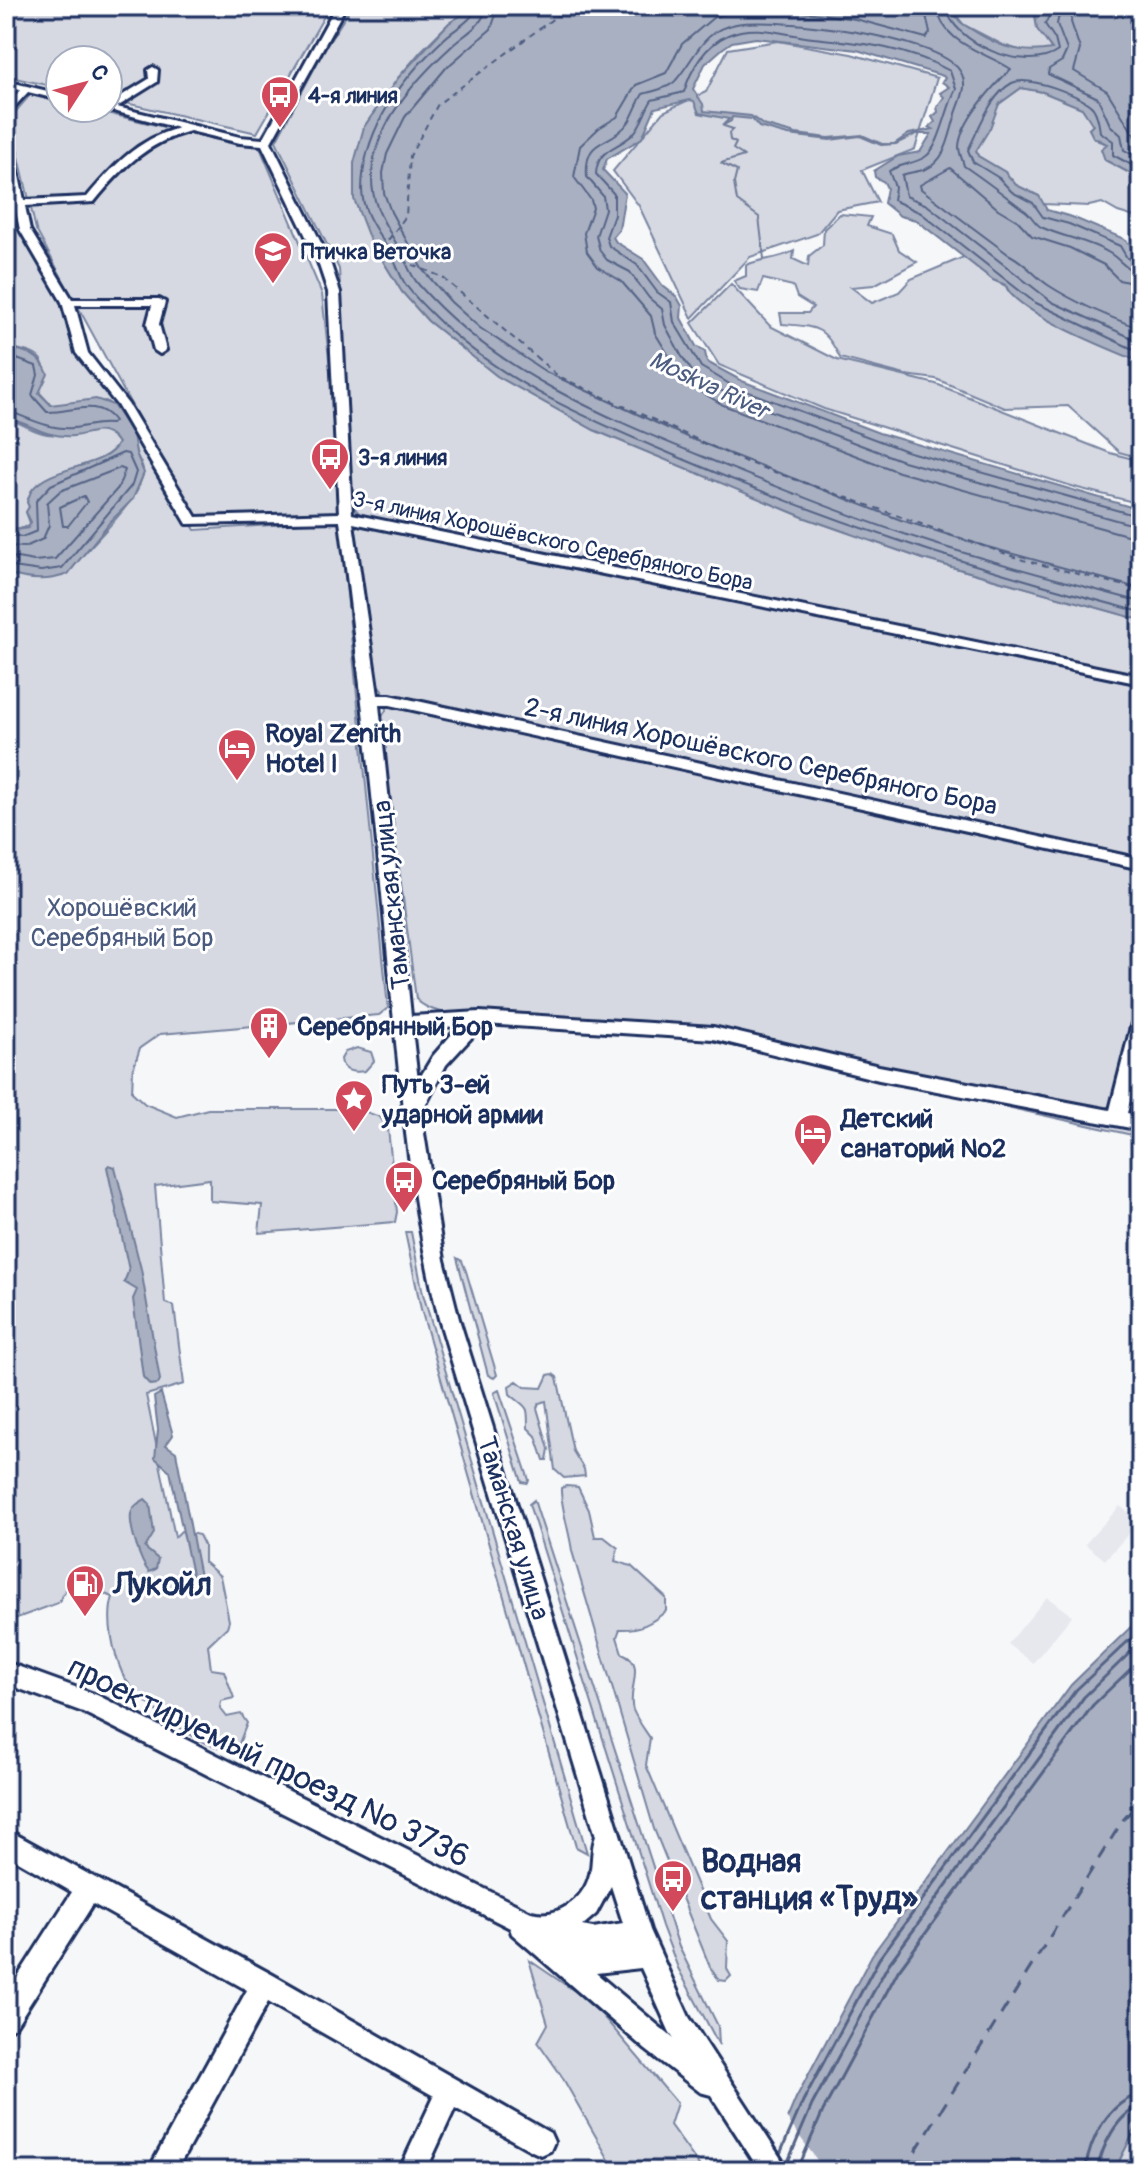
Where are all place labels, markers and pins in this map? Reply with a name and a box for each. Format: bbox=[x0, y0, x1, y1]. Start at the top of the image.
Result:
bus stop icon: 4-я линия bbox=[259, 74, 301, 129]
place label: 4-я линия bbox=[308, 82, 398, 110]
school or university icon: Птичка Веточка bbox=[252, 230, 294, 285]
place label: Птичка Веточка bbox=[301, 238, 451, 266]
bus stop icon: 3-я линия bbox=[309, 436, 351, 491]
place label: 3-я линия bbox=[358, 444, 447, 472]
place label: Royal Zenith Hotel I bbox=[265, 718, 401, 780]
hotel icon: Royal Zenith Hotel I bbox=[216, 727, 258, 782]
building icon: Серебрянный Бор bbox=[248, 1005, 290, 1060]
place label: Серебрянный Бор bbox=[297, 1011, 493, 1043]
place label: Путь 3-ей ударной армии bbox=[381, 1069, 543, 1131]
place icon: Путь 3-ей ударной армии bbox=[333, 1078, 375, 1133]
place label: Детский санаторий №2 bbox=[839, 1103, 1006, 1165]
hotel icon: Детский санаторий №2 bbox=[792, 1112, 834, 1167]
bus stop icon: Серебряный Бор bbox=[383, 1159, 425, 1214]
place label: Серебряный Бор bbox=[432, 1165, 615, 1197]
fuel station icon: Лукойл bbox=[64, 1563, 106, 1618]
place label: Лукойл bbox=[112, 1565, 212, 1605]
place label: Водная станция «Труд» bbox=[700, 1842, 918, 1919]
bus stop icon: Водная станция «Труд» bbox=[652, 1858, 694, 1913]

